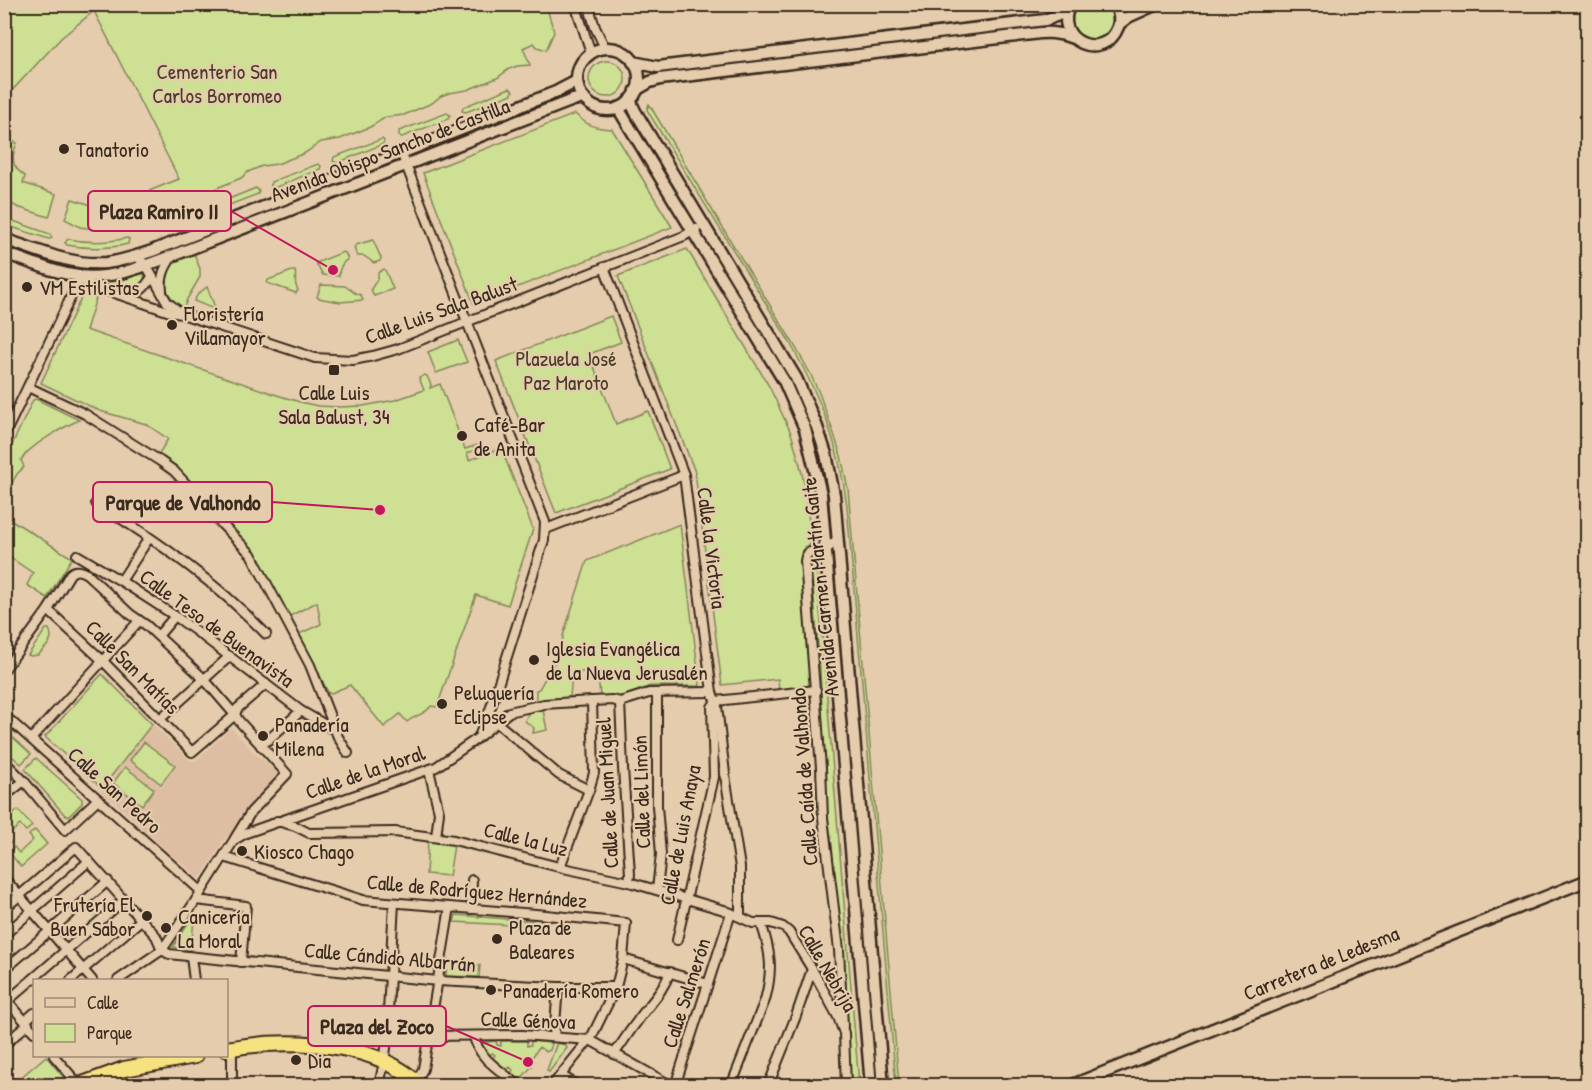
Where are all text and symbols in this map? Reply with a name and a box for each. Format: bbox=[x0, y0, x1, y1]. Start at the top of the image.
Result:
park label: Cementerio San Carlos Borromeo bbox=[152, 57, 282, 110]
street label: Avenida Obispo Sancho de Castilla bbox=[266, 91, 514, 209]
place label: Tanatorio bbox=[76, 135, 149, 164]
marker: Tanatorio bbox=[57, 142, 71, 156]
callout: Plaza Ramiro II bbox=[88, 191, 231, 231]
text: Plaza Ramiro II bbox=[99, 196, 219, 226]
street label: Calle Luis Sala Balust bbox=[361, 269, 522, 351]
place label: VM Estilistas bbox=[39, 273, 139, 302]
marker: VM Estilistas bbox=[20, 280, 34, 294]
place label: Floristería Villamayor bbox=[183, 299, 266, 352]
marker: Floristería Villamayor bbox=[165, 318, 179, 332]
park label: Plazuela José Paz Maroto bbox=[516, 344, 617, 397]
marker: Calle Luis Sala Balust, 34 bbox=[327, 363, 341, 377]
place label: Calle Luis Sala Balust, 34 bbox=[278, 378, 390, 431]
place label: Café-Bar de Anita bbox=[474, 410, 545, 463]
marker: Café-Bar de Anita bbox=[455, 429, 469, 443]
street label: Avenida Carmen Martín Gaite bbox=[794, 476, 846, 698]
callout: Parque de Valhondo bbox=[93, 482, 272, 522]
street label: Calle la Victoria bbox=[690, 486, 734, 610]
text: Parque de Valhondo bbox=[105, 487, 261, 518]
street label: Calle Teso de Buenavista bbox=[134, 562, 300, 694]
street label: Calle San Matías bbox=[79, 613, 187, 721]
place label: Iglesia Evangélica de la Nueva Jerusalén bbox=[546, 634, 708, 687]
marker: Iglesia Evangélica de la Nueva Jerusalén bbox=[527, 653, 541, 667]
place label: Peluquería Eclipse bbox=[454, 678, 534, 731]
street label: Calle Caída de Valhondo bbox=[783, 687, 825, 867]
marker: Peluquería Eclipse bbox=[435, 697, 449, 711]
place label: Panadería Milena bbox=[275, 710, 349, 763]
street label: Calle de Juan Miguel bbox=[589, 716, 625, 869]
marker: Panadería Milena bbox=[256, 729, 270, 743]
street label: Calle del Limón bbox=[625, 735, 657, 849]
street label: Calle de la Moral bbox=[301, 738, 429, 806]
street label: Calle San Pedro bbox=[62, 740, 168, 840]
street label: Calle de Luis Anaya bbox=[652, 762, 708, 908]
street label: Calle la Luz bbox=[481, 815, 571, 863]
place label: Kiosco Chago bbox=[254, 837, 354, 866]
marker: Kiosco Chago bbox=[235, 844, 249, 858]
street label: Calle de Rodríguez Hernández bbox=[366, 867, 588, 915]
place label: Frutería El Buen Sabor bbox=[50, 890, 135, 943]
place label: Canicería La Moral bbox=[178, 902, 249, 955]
marker: Frutería El Buen Sabor bbox=[140, 909, 154, 923]
place label: Plaza de Baleares bbox=[509, 913, 575, 966]
street label: Calle Nebrija bbox=[791, 919, 865, 1017]
street label: Carretera de Ledesma bbox=[1239, 919, 1403, 1007]
marker: Canicería La Moral bbox=[159, 921, 173, 935]
marker: Plaza de Baleares bbox=[490, 932, 504, 946]
street label: Calle Salmerón bbox=[655, 934, 717, 1052]
street label: Calle Cándido Albarrán bbox=[303, 935, 477, 979]
place label: Panadería Romero bbox=[503, 976, 639, 1005]
legend bbox=[33, 979, 228, 1057]
marker: Panadería Romero bbox=[484, 983, 498, 997]
text: Calle bbox=[87, 990, 119, 1015]
street label: Calle Génova bbox=[480, 1004, 576, 1036]
callout: Plaza del Zoco bbox=[308, 1006, 446, 1046]
text: Plaza del Zoco bbox=[320, 1011, 434, 1041]
text: Parque bbox=[87, 1020, 132, 1045]
place label: Dia bbox=[308, 1046, 331, 1075]
marker: Dia bbox=[289, 1053, 303, 1067]

